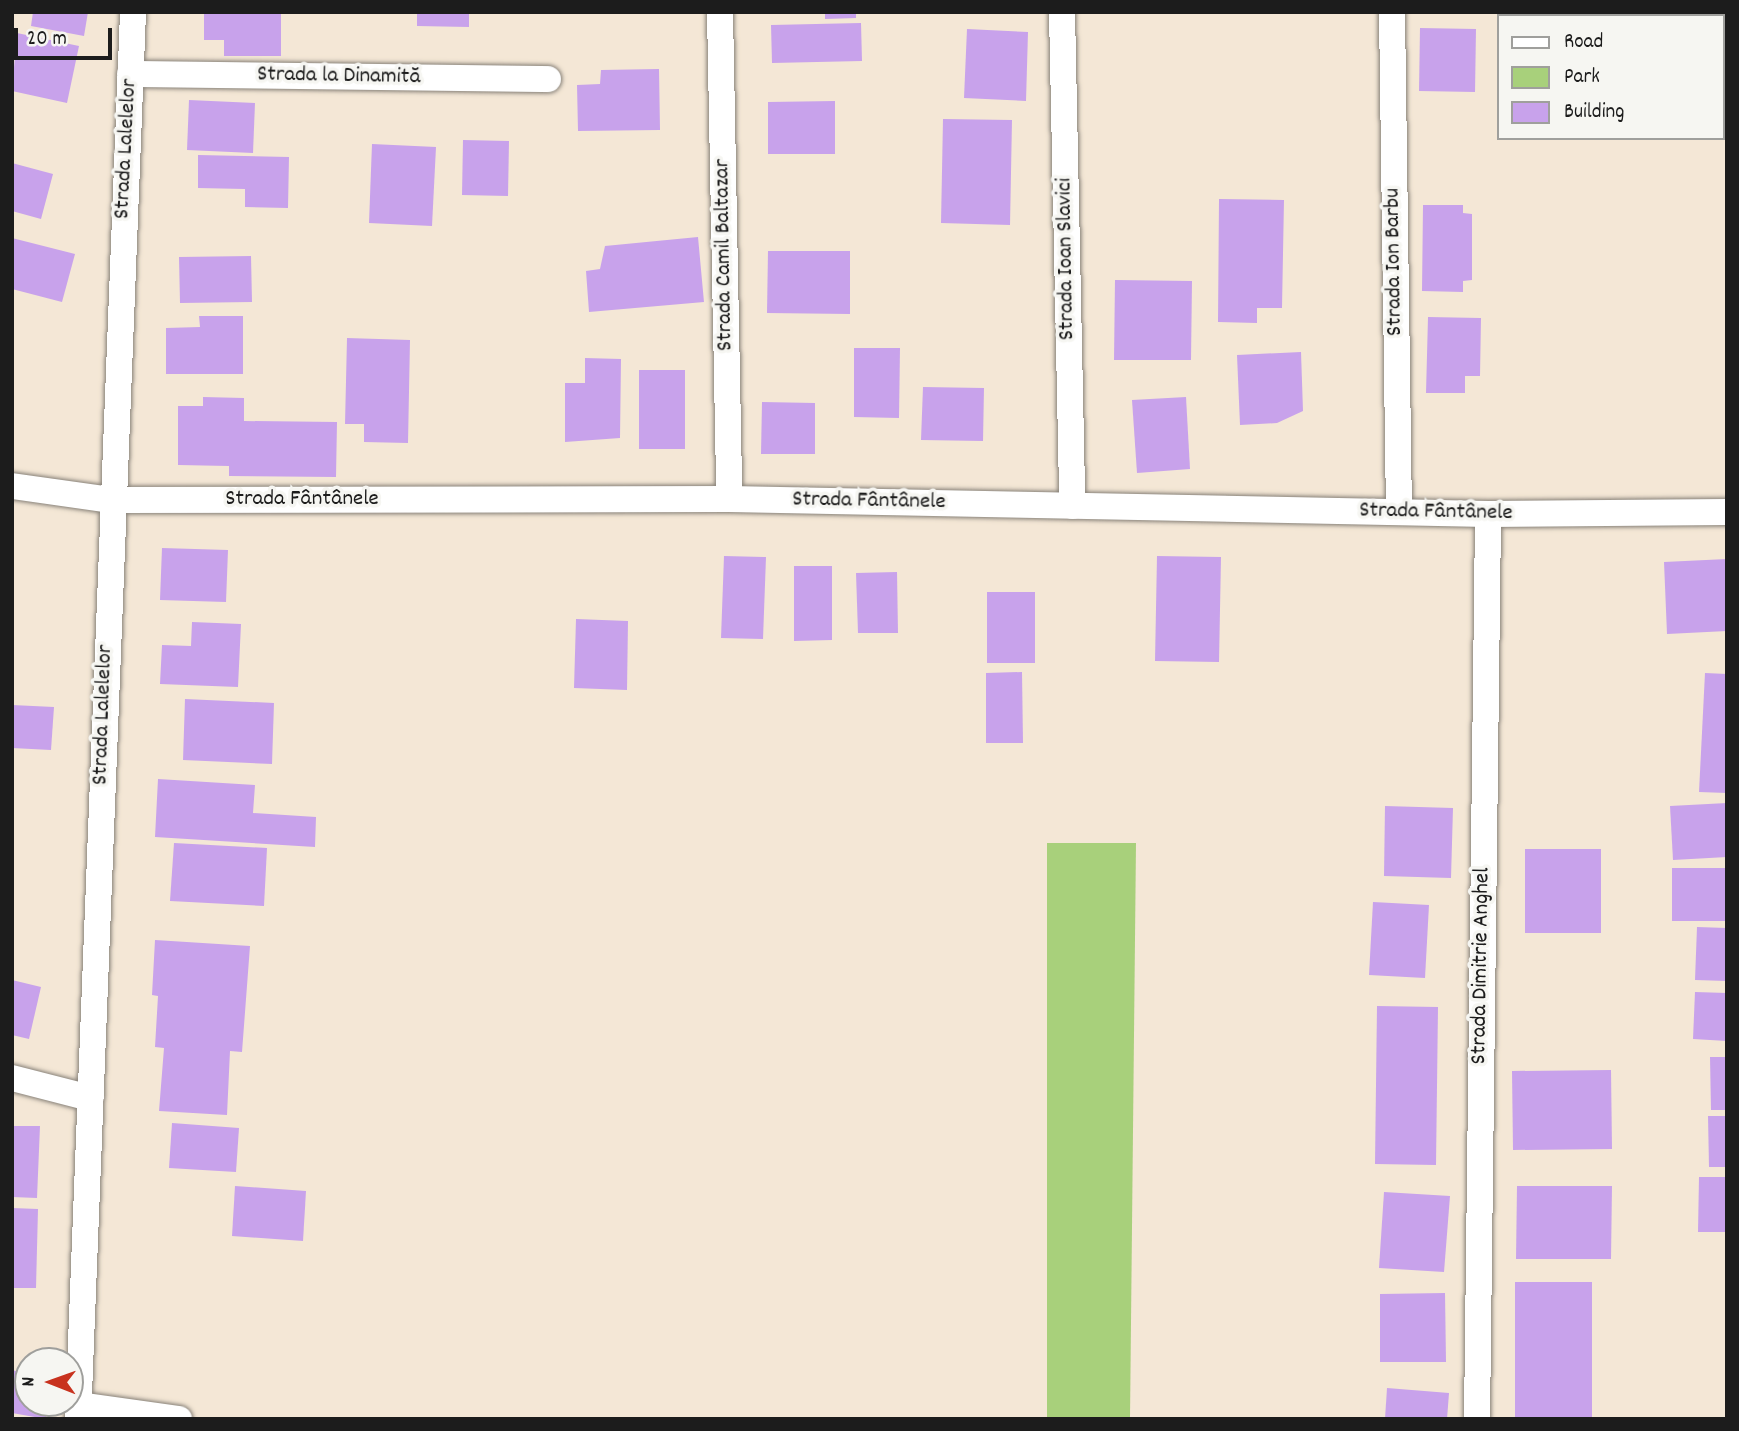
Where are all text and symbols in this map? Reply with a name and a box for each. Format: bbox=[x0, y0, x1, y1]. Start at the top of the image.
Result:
scale bar bbox=[18, 14, 116, 58]
legend bbox=[1498, 14, 1725, 140]
text: 20 m bbox=[27, 25, 67, 55]
text: Road bbox=[1564, 28, 1603, 58]
street label: Strada la Dinamită bbox=[257, 62, 421, 92]
text: Park bbox=[1564, 63, 1600, 93]
street label: Strada Lalelelor bbox=[110, 78, 144, 220]
text: Building bbox=[1564, 98, 1624, 128]
street label: Strada Camil Baltazar bbox=[710, 159, 740, 351]
street label: Strada Ioan Slavici bbox=[1052, 178, 1082, 340]
street label: Strada Ion Barbu bbox=[1380, 188, 1410, 336]
street label: Strada Fântânele bbox=[225, 486, 379, 514]
street label: Strada Fântânele bbox=[792, 487, 946, 517]
street label: Strada Fântânele bbox=[1359, 498, 1513, 528]
street label: Strada Lalelelor bbox=[88, 644, 120, 786]
street label: Strada Dimitrie Anghel bbox=[1466, 867, 1498, 1065]
north arrow bbox=[14, 1347, 84, 1417]
text: N bbox=[16, 1377, 43, 1387]

